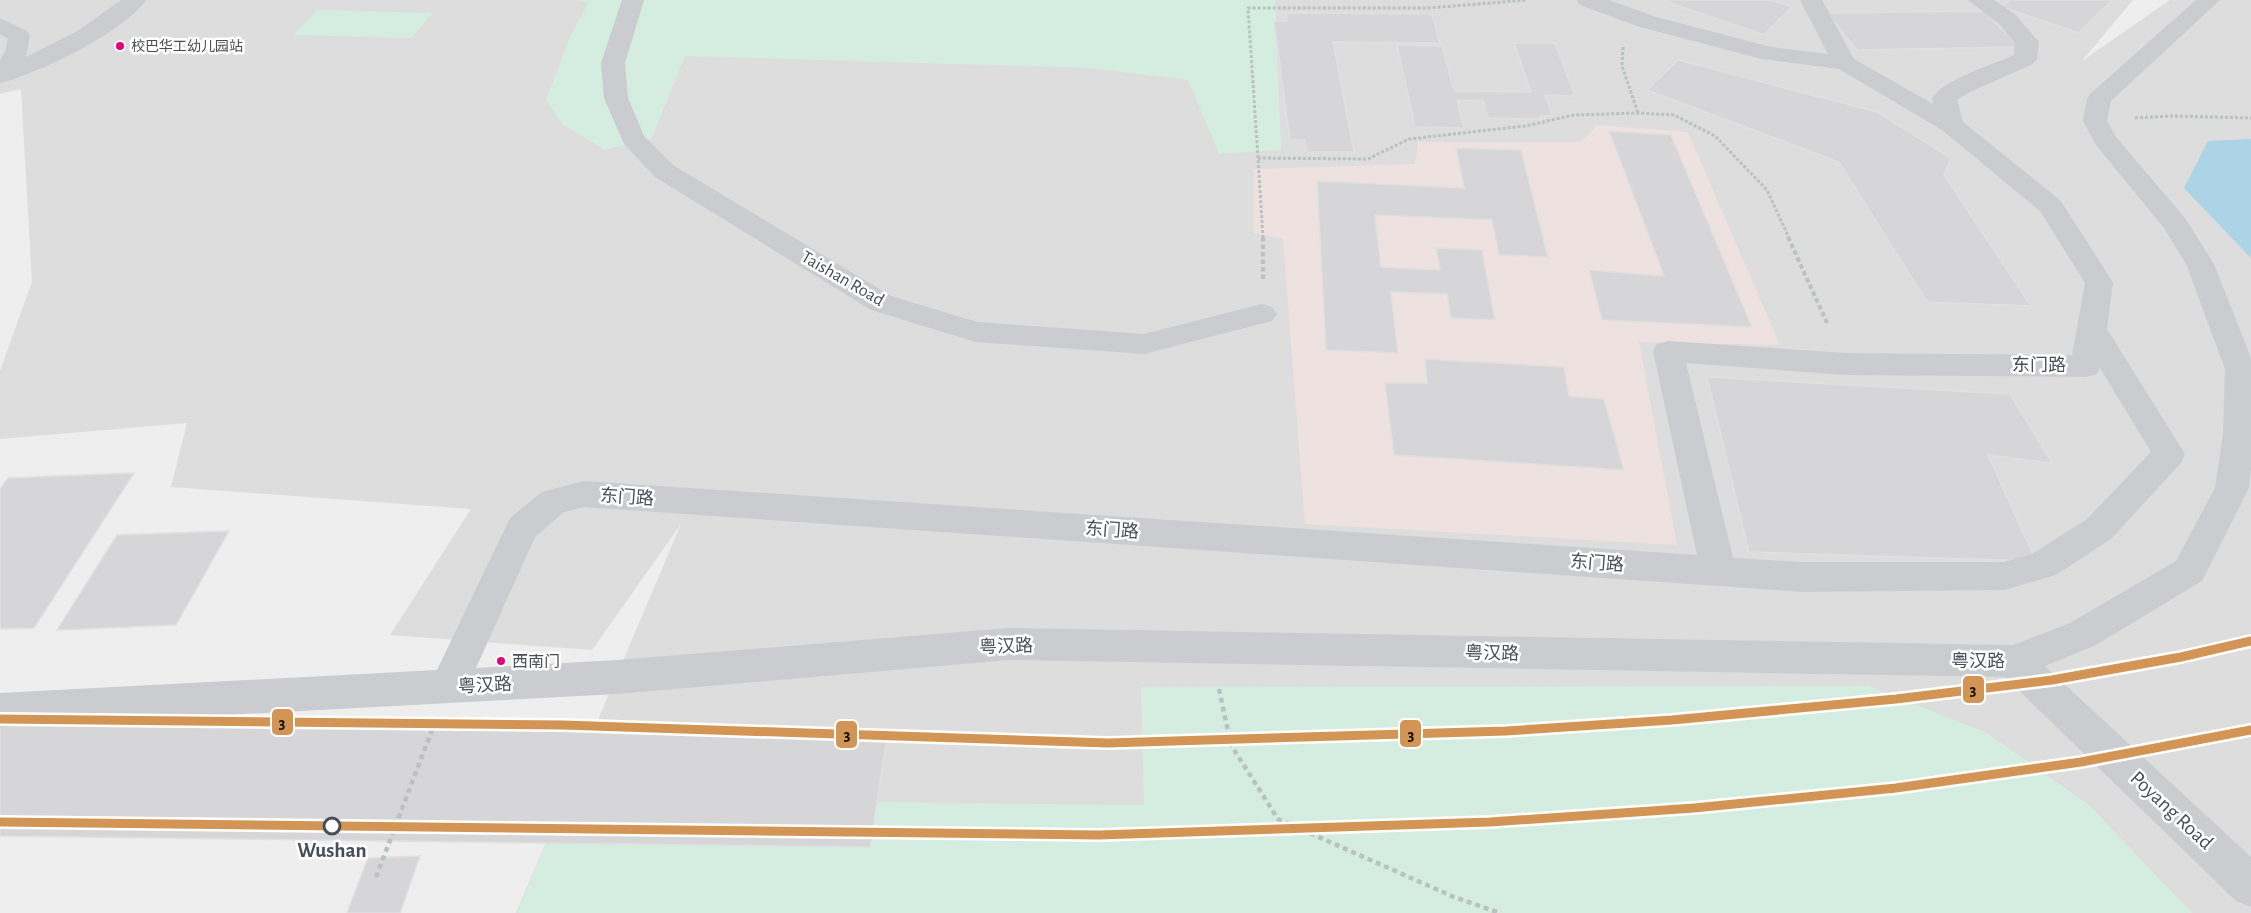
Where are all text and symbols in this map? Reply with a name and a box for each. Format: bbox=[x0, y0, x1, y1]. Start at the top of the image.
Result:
place label: 校巴华工幼儿园站 bbox=[131, 38, 243, 54]
marker: 校巴华工幼儿园站 bbox=[114, 40, 126, 52]
street label: Taishan Road bbox=[798, 248, 887, 310]
street label: 东门路 bbox=[2012, 355, 2066, 375]
street label: 东门路 bbox=[599, 485, 655, 509]
street label: 东门路 bbox=[1084, 518, 1140, 542]
street label: 东门路 bbox=[1569, 551, 1625, 575]
street label: 粤汉路 bbox=[979, 635, 1033, 657]
street label: 粤汉路 bbox=[1465, 643, 1519, 663]
street label: 粤汉路 bbox=[1951, 651, 2005, 671]
place label: 西南门 bbox=[512, 653, 560, 670]
marker: 西南门 bbox=[495, 655, 507, 667]
street label: 粤汉路 bbox=[458, 674, 512, 696]
line badge: 3 bbox=[1962, 675, 1985, 704]
text: 3 bbox=[1970, 682, 1977, 698]
line badge: 3 bbox=[271, 708, 294, 736]
text: 3 bbox=[279, 715, 286, 731]
line badge: 3 bbox=[1399, 719, 1422, 748]
line badge: 3 bbox=[835, 720, 858, 749]
text: 3 bbox=[844, 727, 851, 743]
text: 3 bbox=[1408, 727, 1415, 743]
street label: Poyang Road bbox=[2126, 767, 2217, 854]
marker: Wushan bbox=[323, 817, 341, 835]
place label: Wushan bbox=[297, 840, 367, 861]

